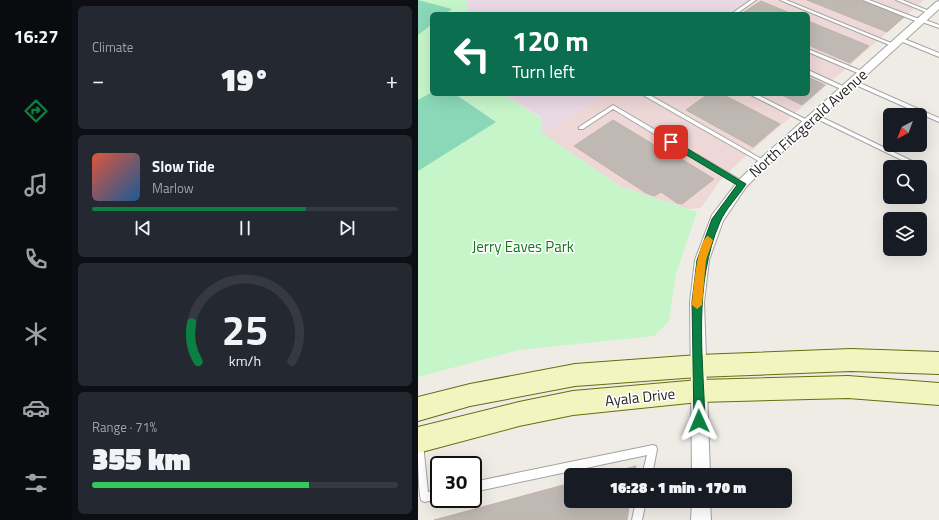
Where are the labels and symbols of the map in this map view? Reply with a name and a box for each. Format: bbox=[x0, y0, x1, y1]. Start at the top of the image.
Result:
street label: North Fitzgerald Avenue bbox=[744, 63, 872, 183]
north arrow bbox=[883, 108, 927, 152]
pin bbox=[654, 125, 688, 159]
park label: Jerry Eaves Park bbox=[472, 235, 574, 258]
street label: Ayala Drive bbox=[604, 382, 676, 412]
position arrow bbox=[678, 400, 720, 442]
speed limit sign: 30 bbox=[430, 456, 482, 508]

